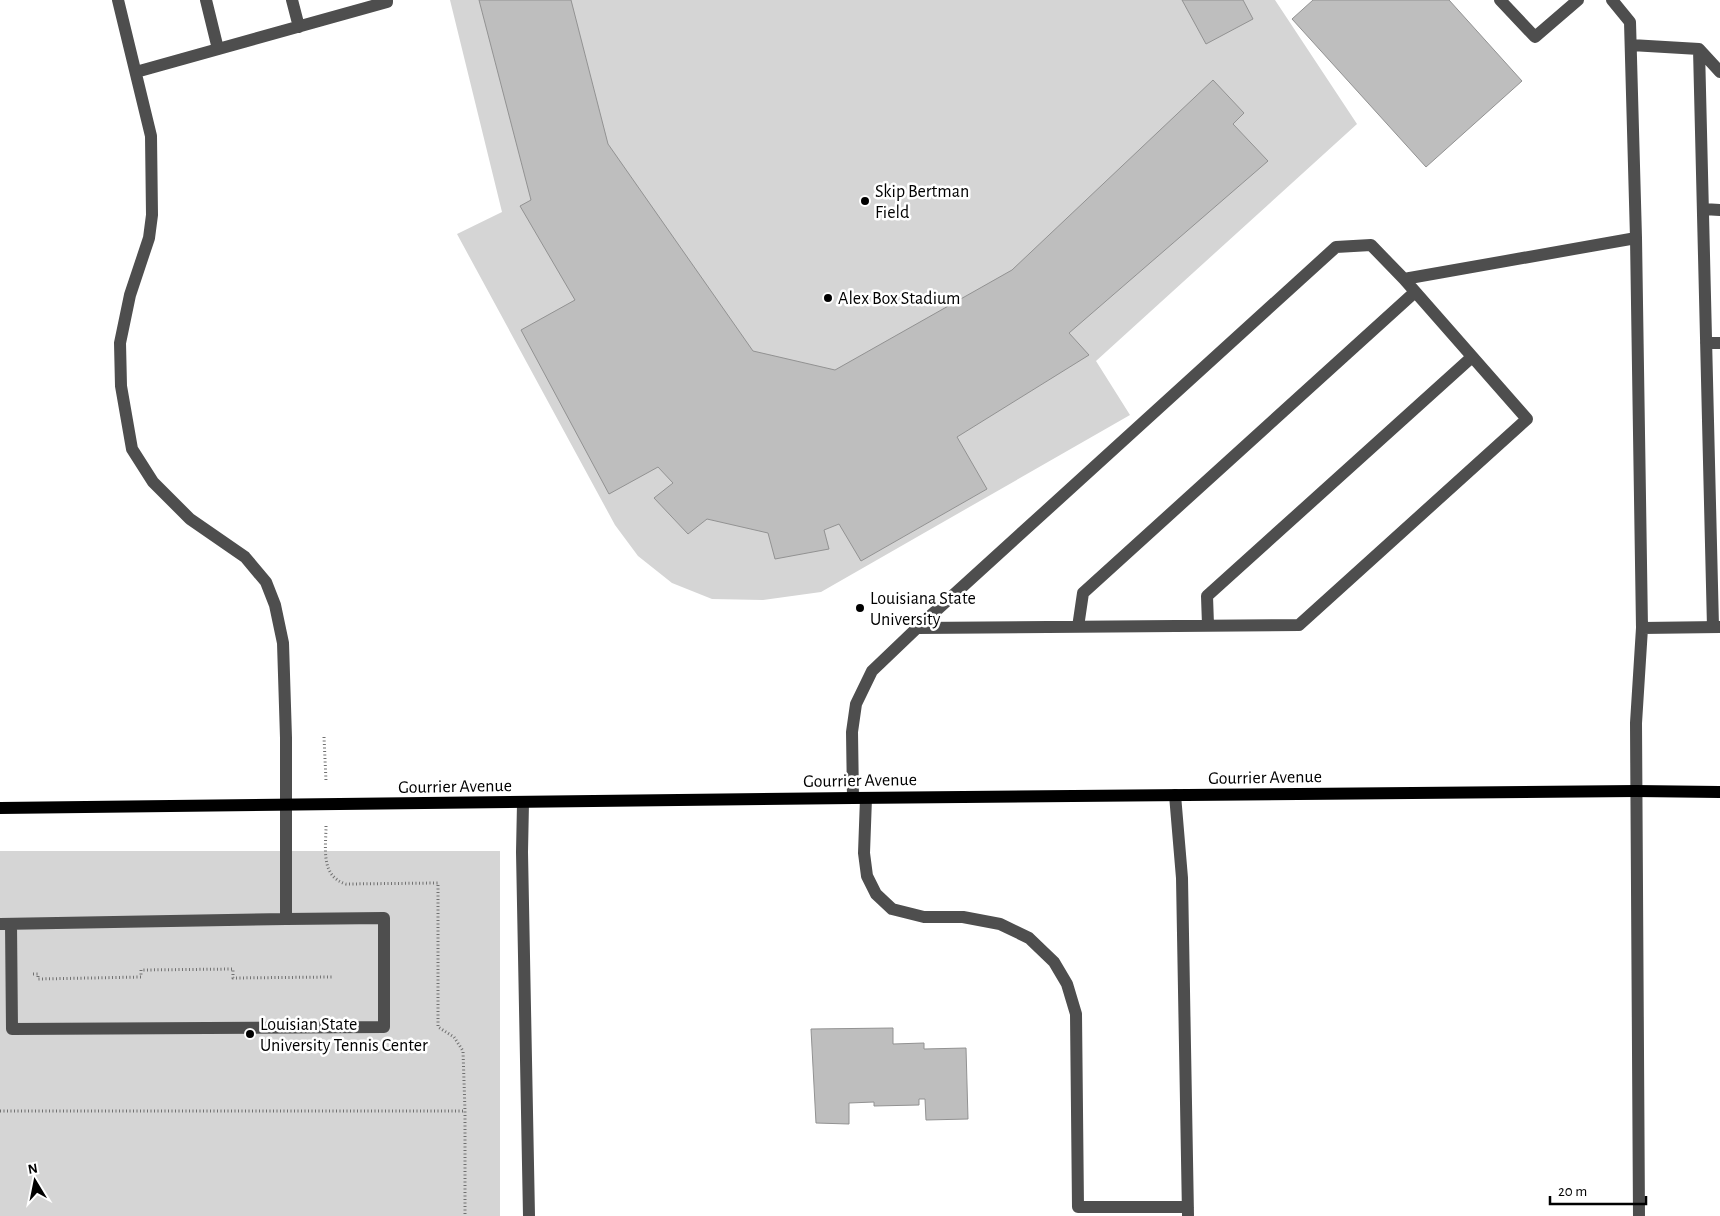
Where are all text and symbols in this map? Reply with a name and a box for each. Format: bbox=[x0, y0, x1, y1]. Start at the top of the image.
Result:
place label: Skip Bertman Field bbox=[875, 183, 969, 222]
marker: Skip Bertman Field bbox=[859, 195, 871, 207]
place label: Alex Box Stadium bbox=[838, 290, 960, 308]
marker: Alex Box Stadium bbox=[822, 292, 834, 304]
place label: Louisiana State University bbox=[870, 590, 976, 629]
marker: Louisiana State University bbox=[854, 602, 866, 614]
street label: Gourrier Avenue bbox=[1208, 768, 1322, 788]
street label: Gourrier Avenue bbox=[803, 771, 917, 791]
street label: Gourrier Avenue bbox=[398, 777, 512, 797]
place label: Louisian State University Tennis Center bbox=[260, 1016, 428, 1055]
marker: Louisian State University Tennis Center bbox=[244, 1028, 256, 1040]
north arrow bbox=[10, 1156, 60, 1206]
text: N bbox=[27, 1161, 39, 1177]
scale bar bbox=[1550, 1174, 1646, 1206]
text: 20 m bbox=[1558, 1184, 1587, 1199]

